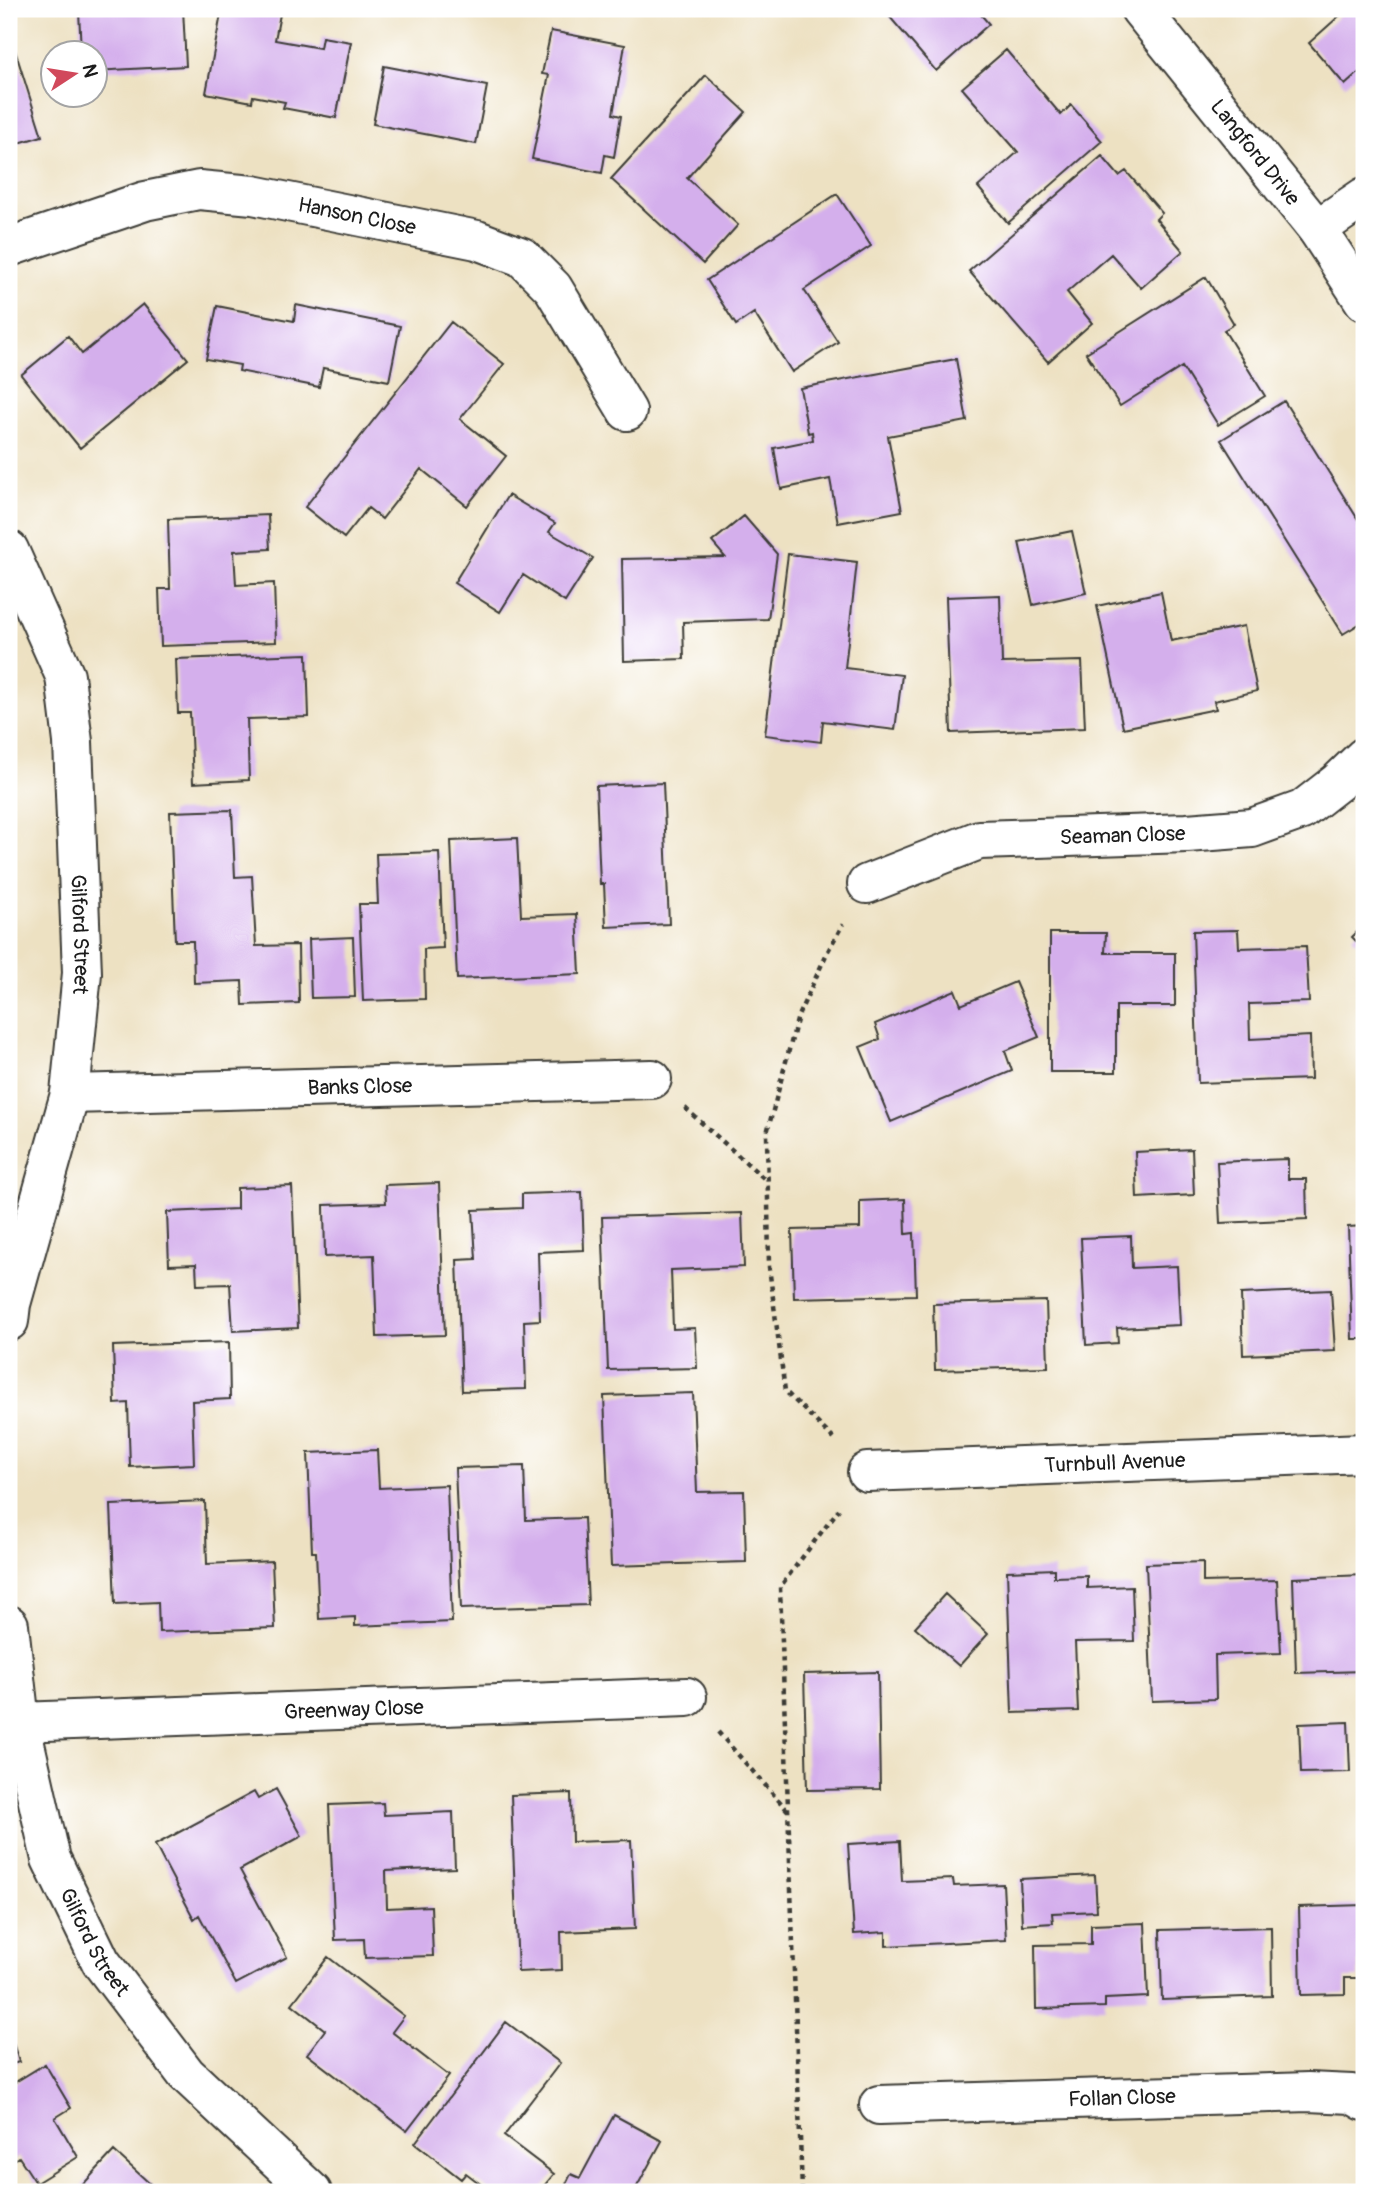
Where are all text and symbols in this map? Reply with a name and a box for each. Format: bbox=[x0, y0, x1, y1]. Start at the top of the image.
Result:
north arrow bbox=[38, 38, 108, 108]
text: N bbox=[77, 62, 103, 80]
street label: Langford Drive bbox=[1204, 94, 1306, 212]
street label: Hanson Close bbox=[296, 191, 419, 242]
street label: Seaman Close bbox=[1059, 820, 1186, 851]
street label: Gilford Street bbox=[64, 874, 95, 996]
street label: Banks Close bbox=[307, 1072, 413, 1102]
street label: Turnbull Avenue bbox=[1044, 1447, 1186, 1479]
street label: Greenway Close bbox=[283, 1694, 425, 1726]
street label: Gilford Street bbox=[53, 1884, 136, 2002]
street label: Follan Close bbox=[1068, 2083, 1177, 2113]

